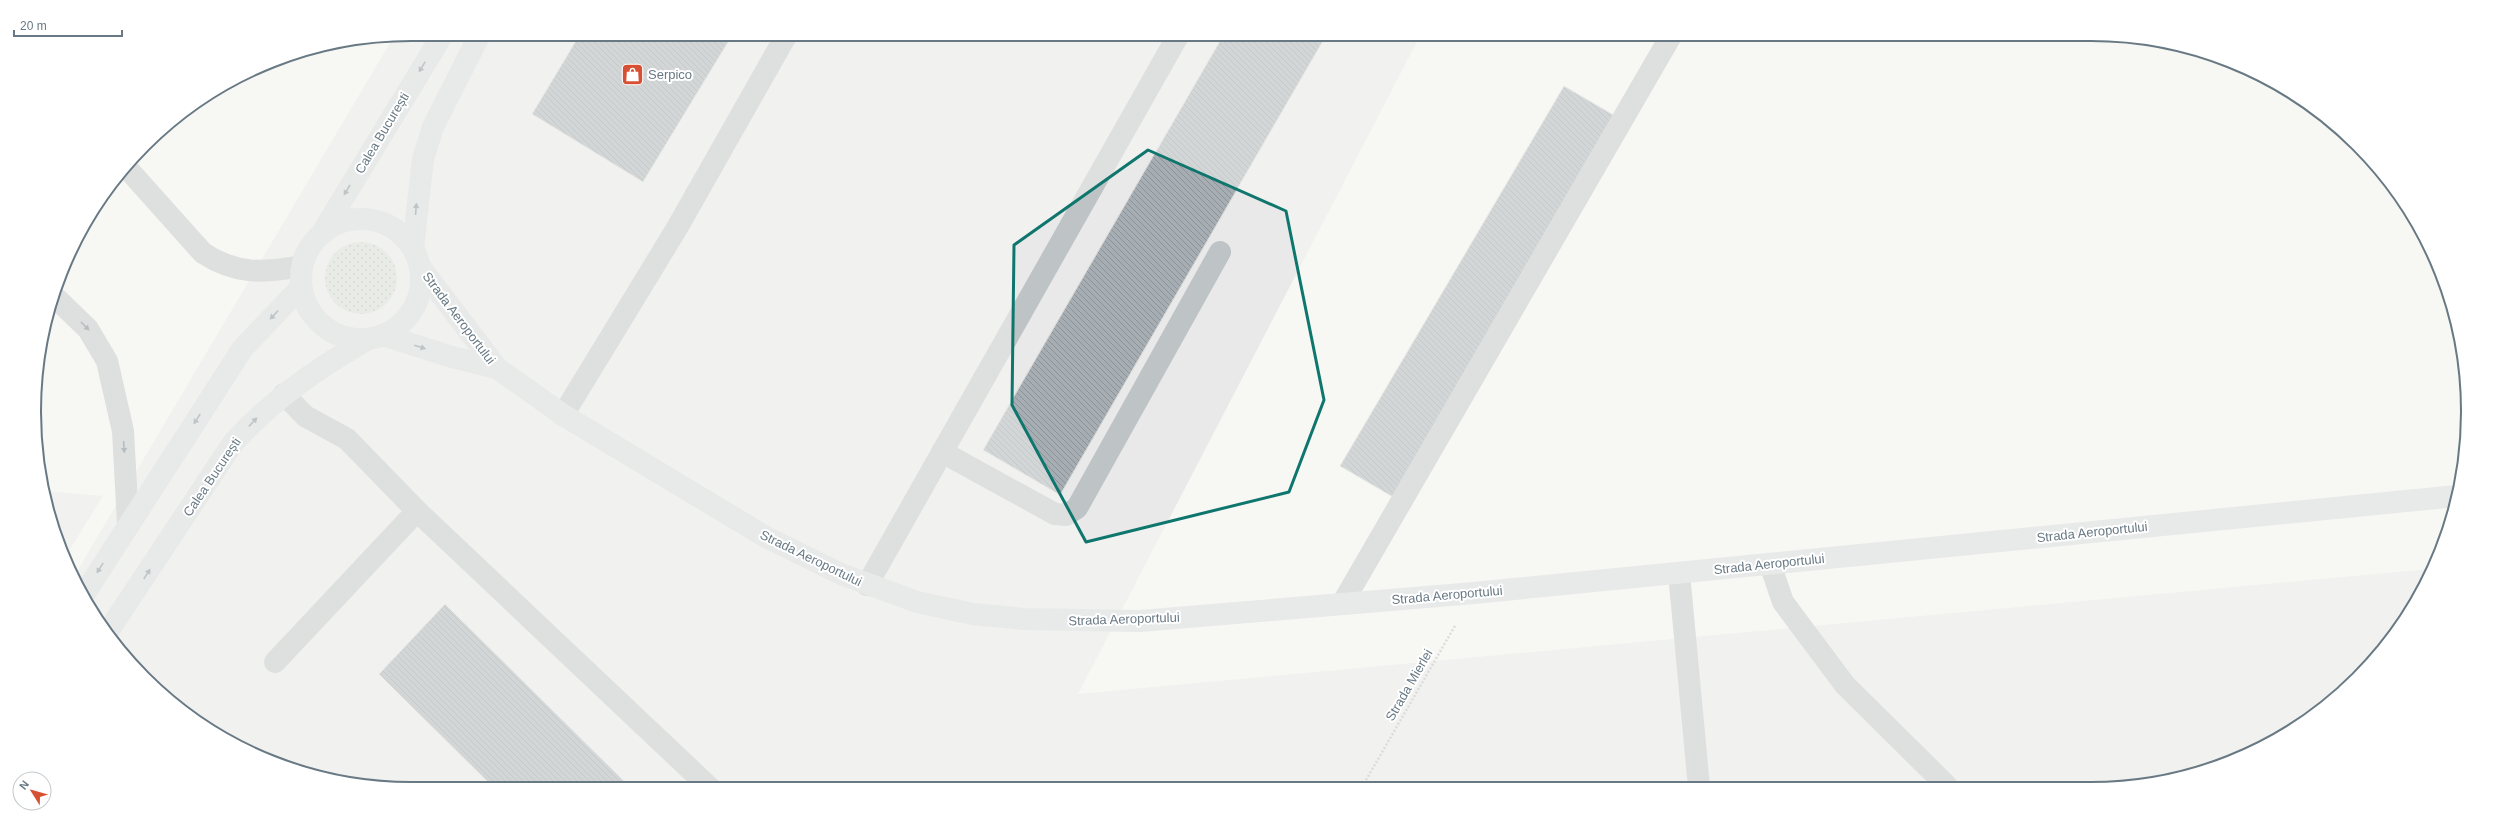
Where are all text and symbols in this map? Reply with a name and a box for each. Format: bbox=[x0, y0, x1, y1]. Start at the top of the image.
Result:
scale bar bbox=[14, 12, 122, 38]
text: 20 m bbox=[20, 19, 47, 33]
one-way arrow bbox=[419, 61, 426, 73]
shop icon: Serpico bbox=[619, 61, 645, 87]
place label: Serpico bbox=[648, 67, 692, 82]
street label: Calea București bbox=[352, 90, 412, 176]
one-way arrow bbox=[344, 184, 351, 196]
one-way arrow bbox=[413, 203, 420, 215]
street label: Strada Aeroportului bbox=[420, 269, 499, 367]
one-way arrow bbox=[270, 310, 279, 320]
one-way arrow bbox=[80, 321, 89, 331]
one-way arrow bbox=[414, 344, 426, 350]
one-way arrow bbox=[193, 414, 201, 424]
one-way arrow bbox=[248, 417, 257, 426]
street label: Calea București bbox=[180, 435, 244, 519]
one-way arrow bbox=[120, 441, 127, 453]
street label: Strada Aeroportului bbox=[2036, 519, 2148, 545]
street label: Strada Aeroportului bbox=[758, 527, 864, 589]
street label: Strada Aeroportului bbox=[1713, 551, 1825, 577]
one-way arrow bbox=[97, 562, 104, 574]
one-way arrow bbox=[143, 569, 151, 579]
street label: Strada Aeroportului bbox=[1391, 583, 1503, 607]
street label: Strada Aeroportului bbox=[1068, 610, 1180, 628]
street label: Strada Mierlei bbox=[1382, 646, 1436, 723]
north arrow bbox=[12, 771, 52, 811]
text: N bbox=[17, 778, 31, 792]

